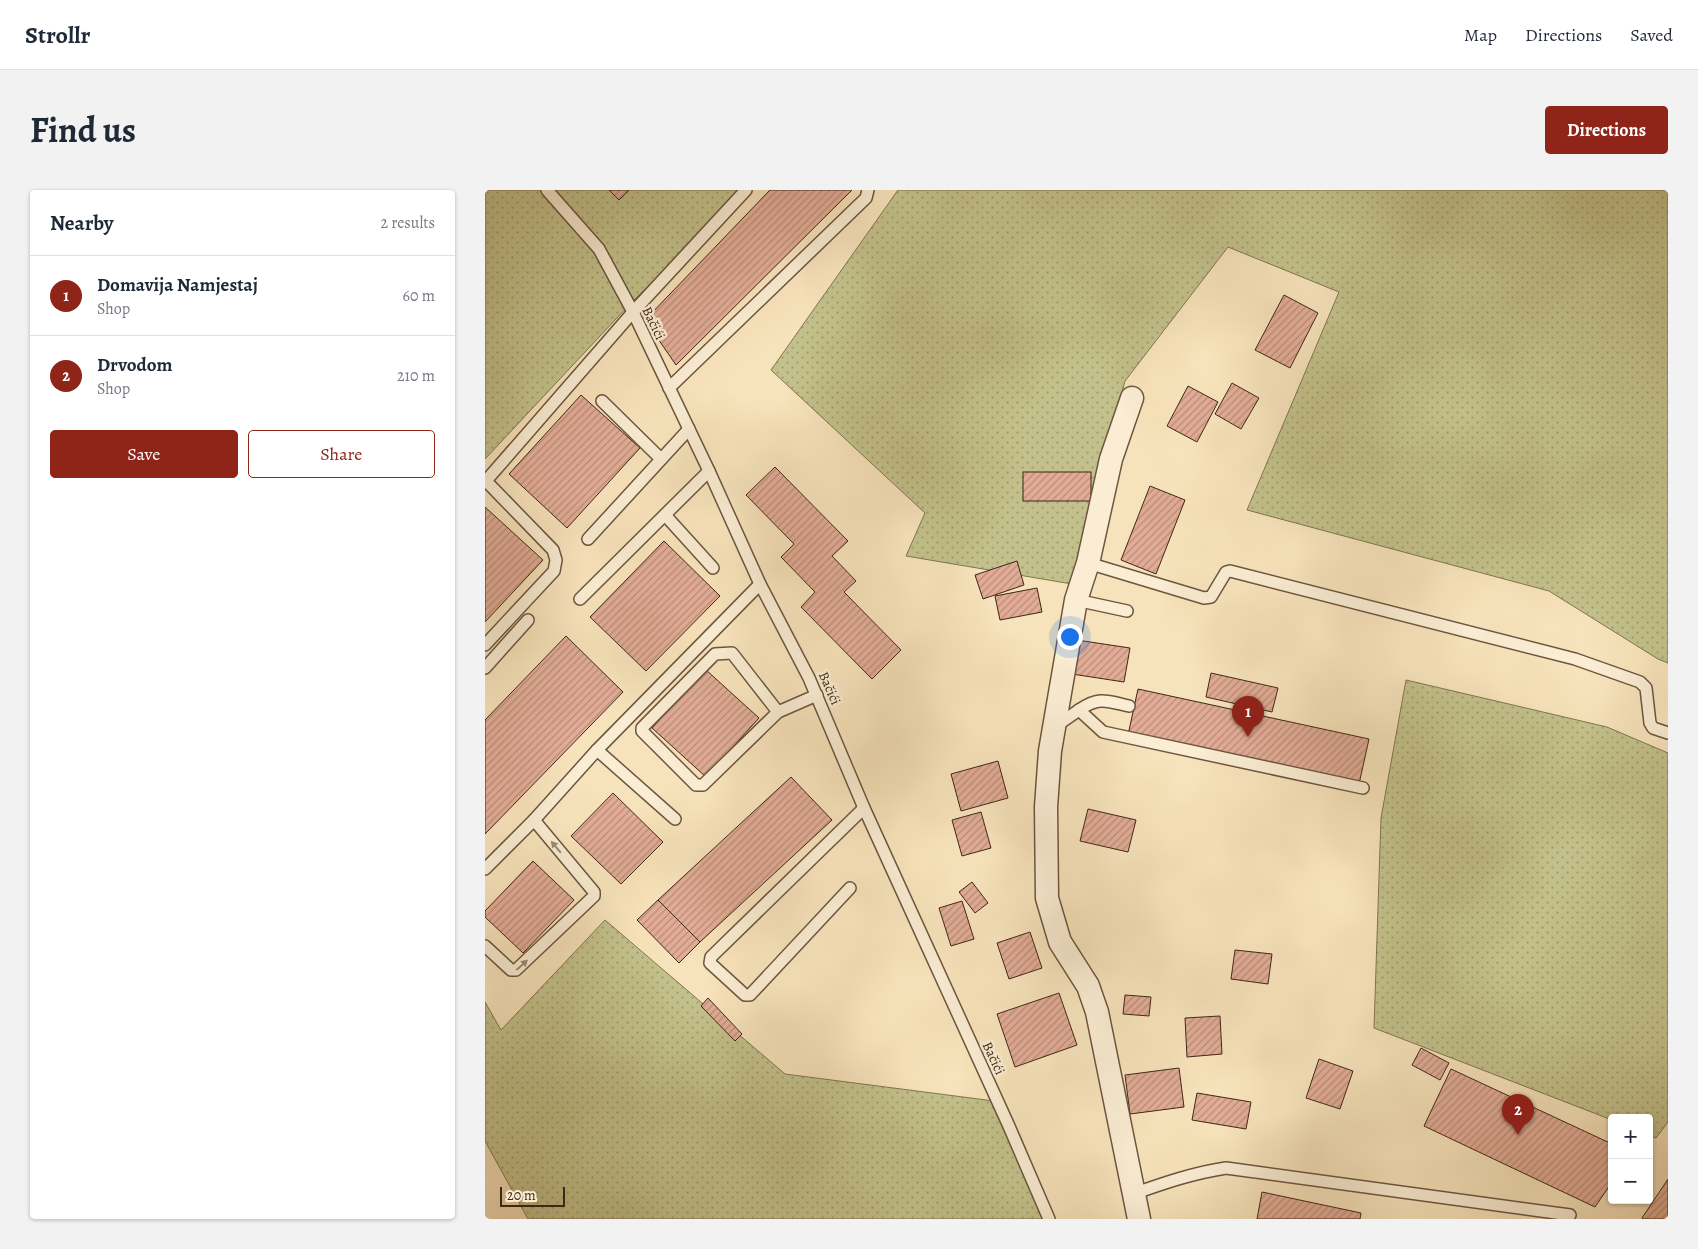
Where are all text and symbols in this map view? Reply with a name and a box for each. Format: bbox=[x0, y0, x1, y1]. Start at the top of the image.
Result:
text: Strollr bbox=[25, 19, 90, 51]
text: Map bbox=[1464, 23, 1497, 47]
text: Directions bbox=[1525, 23, 1602, 47]
text: Saved bbox=[1630, 23, 1673, 47]
text: Find us bbox=[30, 106, 136, 154]
button: Directions bbox=[1545, 106, 1668, 154]
text: Nearby bbox=[50, 209, 113, 237]
text: 2 results bbox=[380, 212, 435, 234]
text: Domavija Namjestaj bbox=[97, 272, 258, 298]
text: 1 bbox=[63, 285, 69, 307]
text: 60 m bbox=[403, 285, 435, 307]
text: Shop bbox=[97, 298, 130, 320]
street label: Bačići bbox=[637, 303, 670, 343]
text: Drvodom bbox=[97, 352, 173, 378]
text: 2 bbox=[62, 365, 70, 387]
text: 210 m bbox=[397, 365, 435, 387]
text: Shop bbox=[97, 378, 130, 400]
button: Save bbox=[50, 430, 238, 478]
button: Share bbox=[248, 430, 435, 478]
your location bbox=[1057, 624, 1083, 650]
street label: Bačići bbox=[814, 669, 845, 708]
pin: 1 bbox=[1232, 696, 1264, 737]
one-way arrow bbox=[551, 841, 562, 854]
one-way arrow bbox=[515, 959, 528, 970]
street label: Bačići bbox=[978, 1038, 1009, 1078]
pin: 2 bbox=[1502, 1094, 1534, 1135]
map controls bbox=[1608, 1114, 1653, 1204]
button: + bbox=[1608, 1114, 1653, 1159]
button: − bbox=[1608, 1159, 1653, 1204]
scale bar bbox=[500, 1184, 565, 1207]
text: 20 m bbox=[507, 1186, 536, 1205]

